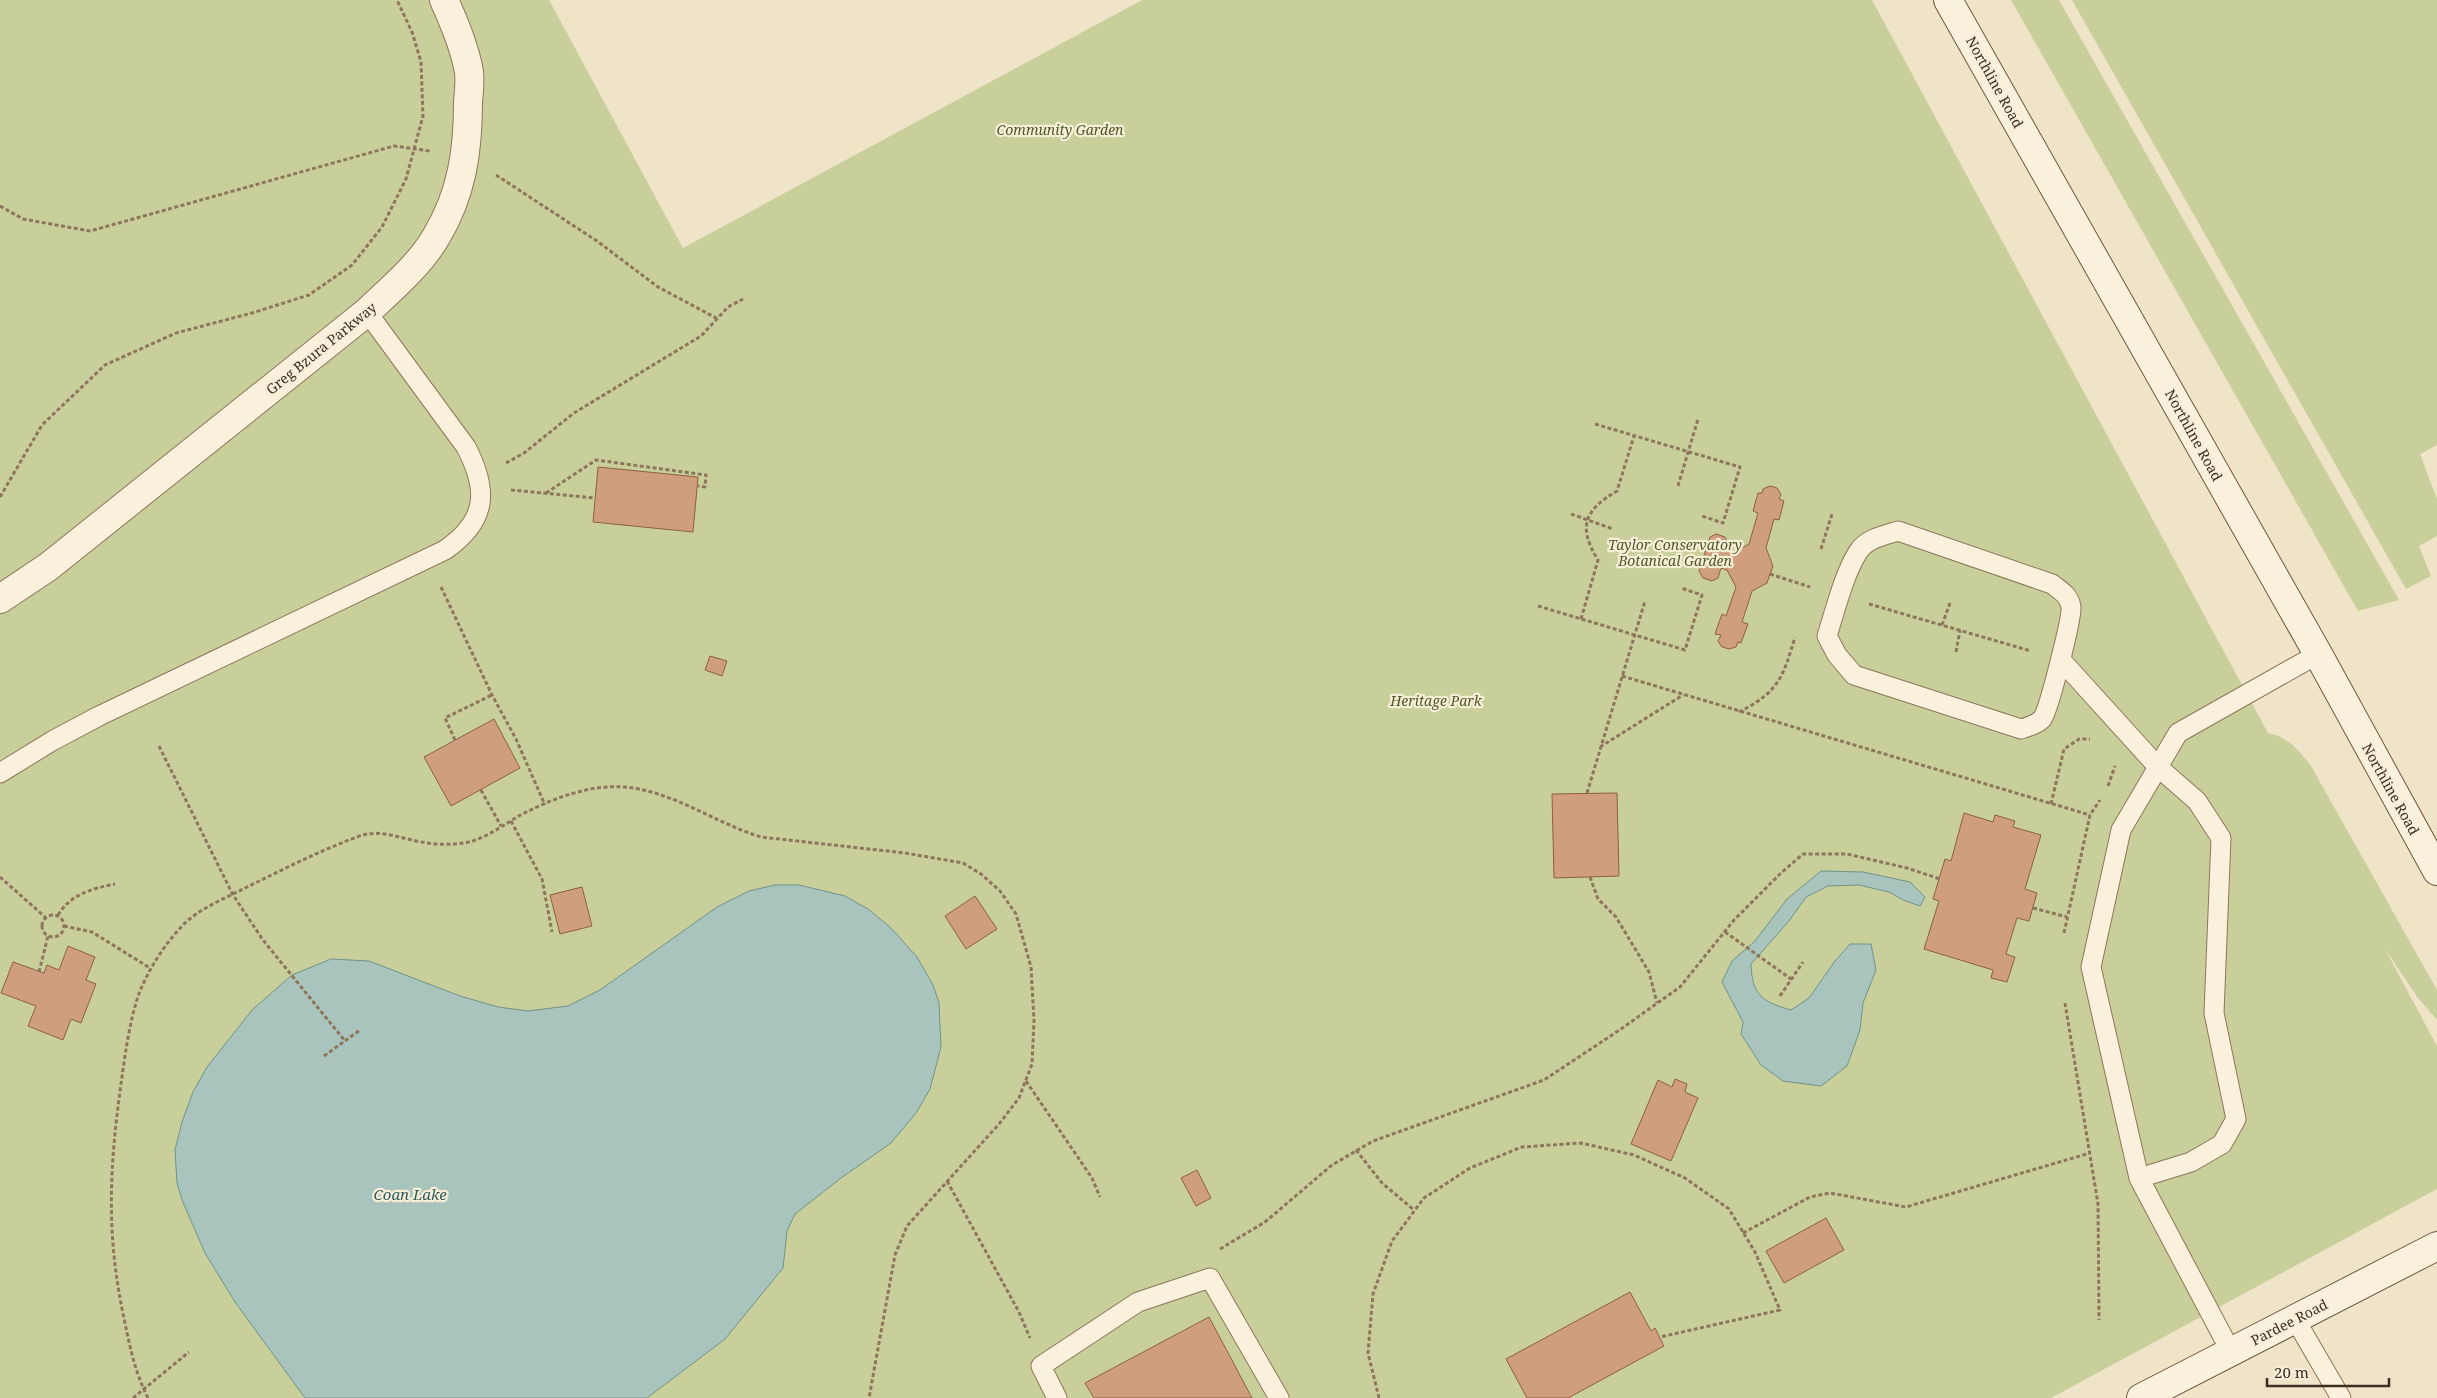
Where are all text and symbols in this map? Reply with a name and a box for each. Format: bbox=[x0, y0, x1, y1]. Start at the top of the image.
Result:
street label: Northline Road bbox=[1962, 33, 2028, 132]
park label: Community Garden bbox=[997, 120, 1124, 139]
street label: Greg Bzura Parkway bbox=[262, 297, 380, 398]
street label: Northline Road bbox=[2161, 386, 2227, 485]
park label: Taylor Conservatory Botanical Garden bbox=[1608, 535, 1742, 570]
park label: Heritage Park bbox=[1389, 691, 1483, 710]
street label: Northline Road bbox=[2358, 740, 2424, 839]
water label: Coan Lake bbox=[373, 1184, 447, 1204]
street label: Pardee Road bbox=[2247, 1294, 2331, 1350]
scale bar bbox=[2267, 1356, 2390, 1388]
text: 20 m bbox=[2274, 1362, 2309, 1382]

